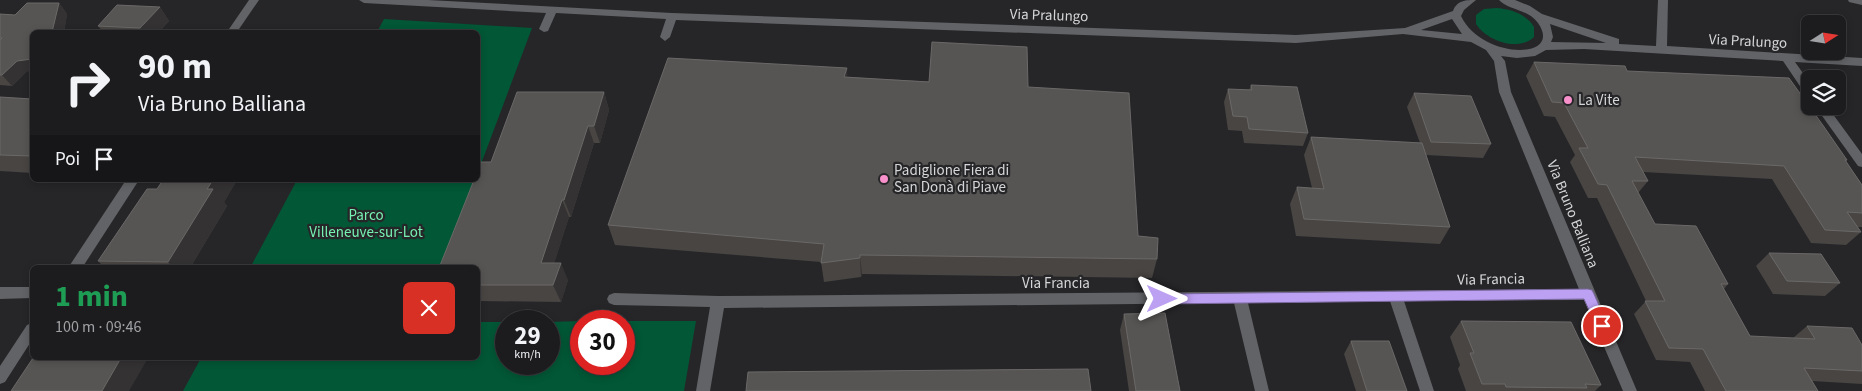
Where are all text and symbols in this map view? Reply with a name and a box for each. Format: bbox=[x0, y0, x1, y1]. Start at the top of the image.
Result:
street label: Via Pralungo bbox=[1009, 4, 1089, 27]
north arrow bbox=[1801, 15, 1846, 60]
map controls bbox=[1801, 15, 1846, 115]
street label: Via Pralungo bbox=[1708, 29, 1788, 54]
text: 90 m bbox=[138, 42, 212, 92]
icon: right bbox=[55, 50, 120, 115]
button: layers bbox=[1801, 70, 1846, 115]
text: Via Bruno Balliana bbox=[138, 88, 306, 120]
place label: La Vite bbox=[1578, 90, 1620, 111]
marker: La Vite bbox=[1562, 94, 1574, 106]
icon: arrive bbox=[90, 145, 118, 173]
text: Poi bbox=[55, 146, 80, 173]
street label: Via Bruno Balliana bbox=[1541, 157, 1604, 271]
place label: Padiglione Fiera di San Donà di Piave bbox=[894, 160, 1009, 198]
marker: Padiglione Fiera di San Donà di Piave bbox=[878, 173, 890, 185]
park label: Parco Villeneuve-sur-Lot bbox=[309, 205, 423, 243]
street label: Via Francia bbox=[1457, 268, 1525, 291]
position arrow bbox=[1135, 272, 1187, 324]
street label: Via Francia bbox=[1022, 273, 1090, 294]
text: 1 min bbox=[55, 275, 128, 318]
button: close bbox=[403, 282, 455, 334]
pin bbox=[1581, 305, 1623, 347]
speed limit sign: 30 bbox=[570, 310, 635, 375]
icon: arrive bbox=[1588, 312, 1616, 340]
text: 100 m · 09:46 bbox=[55, 316, 142, 338]
text: 29 bbox=[514, 318, 541, 354]
text: km/h bbox=[514, 346, 541, 363]

